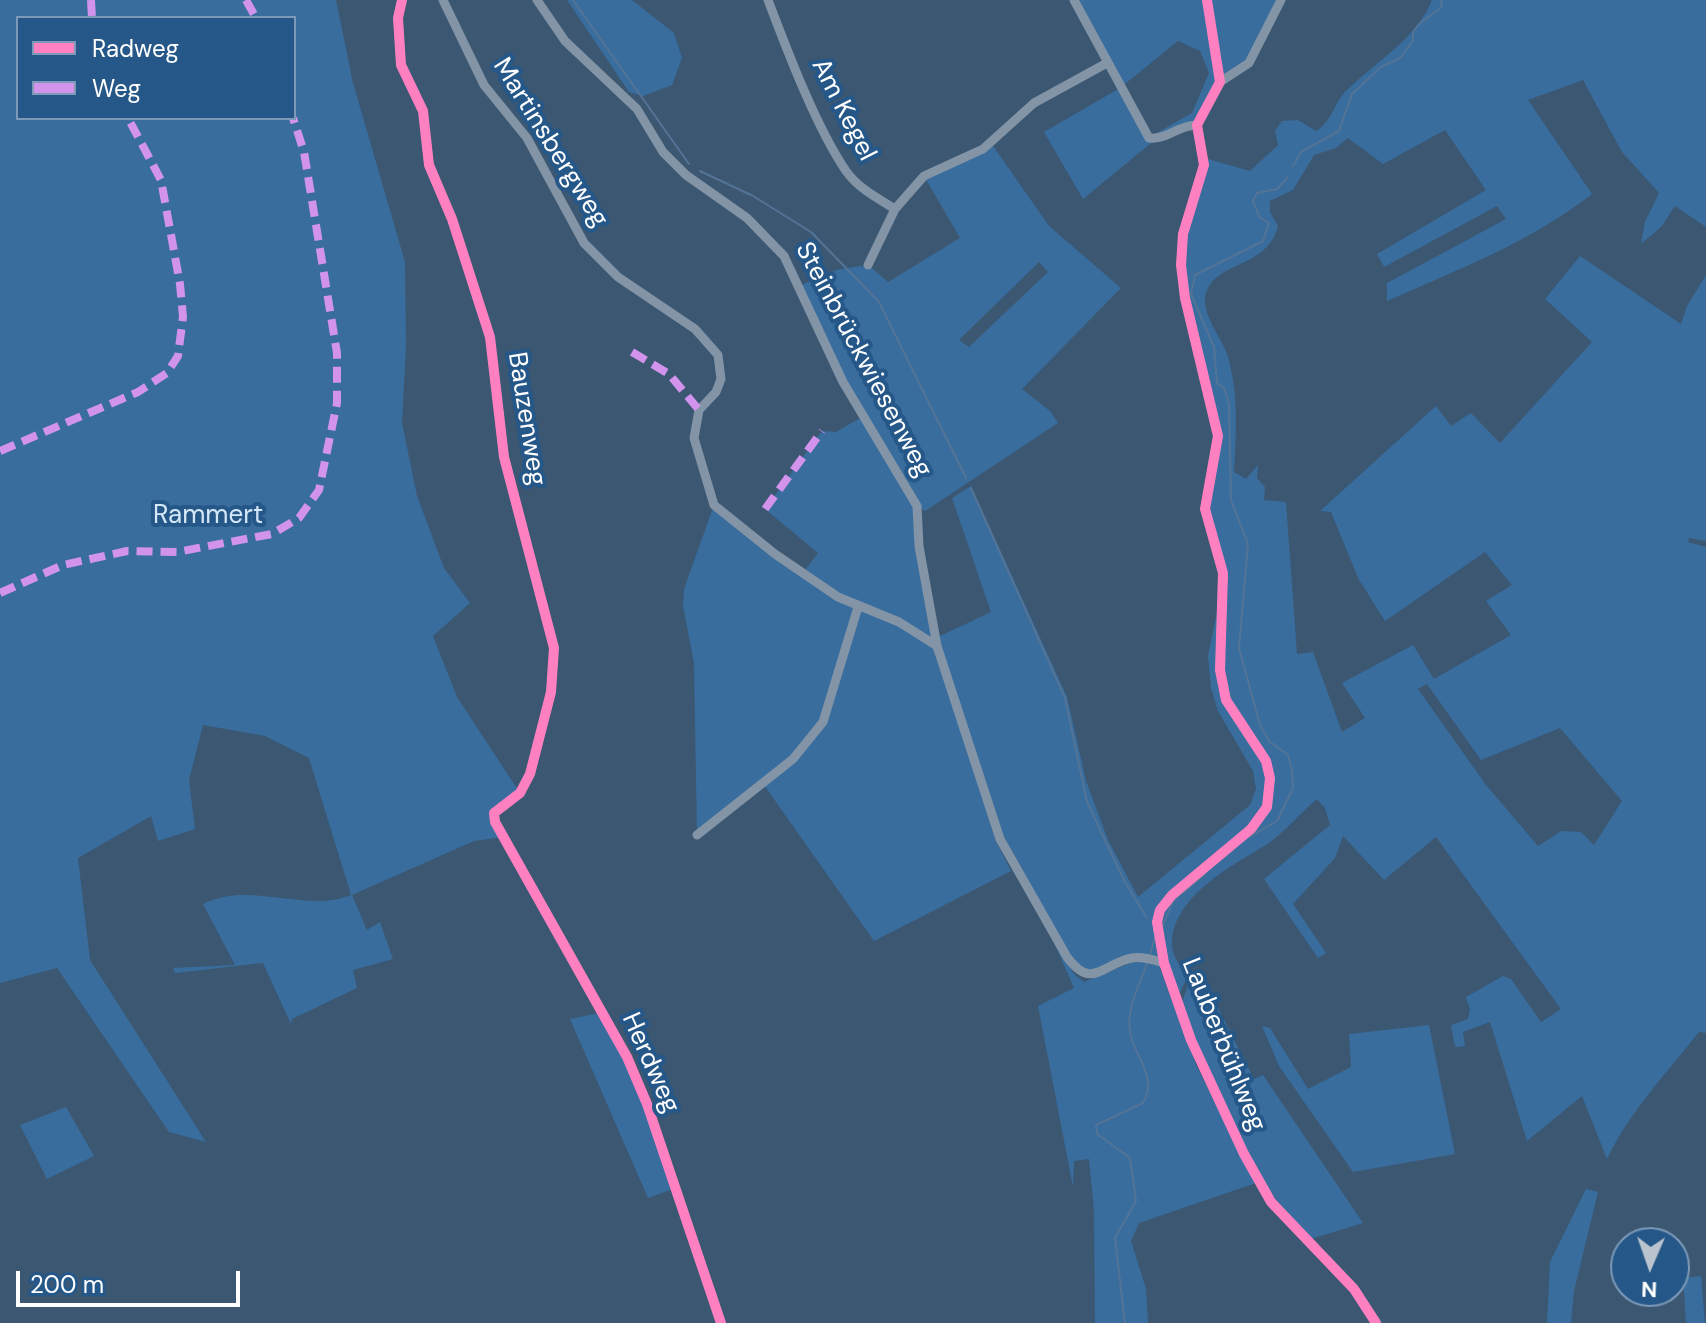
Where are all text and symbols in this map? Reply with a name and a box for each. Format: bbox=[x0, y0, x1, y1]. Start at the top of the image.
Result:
legend bbox=[16, 16, 296, 120]
text: Radweg bbox=[92, 33, 179, 64]
street label: Martinsbergweg bbox=[486, 53, 614, 233]
street label: Am Kegel bbox=[804, 54, 882, 166]
text: Weg bbox=[92, 73, 141, 104]
street label: Steinbrückwiesenweg bbox=[788, 237, 938, 483]
street label: Bauzenweg bbox=[500, 350, 552, 488]
park label: Rammert bbox=[153, 500, 263, 532]
street label: Lauberbühlweg bbox=[1174, 954, 1272, 1136]
street label: Herdweg bbox=[614, 1008, 686, 1118]
north arrow bbox=[1610, 1227, 1690, 1307]
scale bar bbox=[20, 1255, 244, 1305]
text: 200 m bbox=[30, 1269, 104, 1300]
text: N bbox=[1641, 1275, 1658, 1304]

